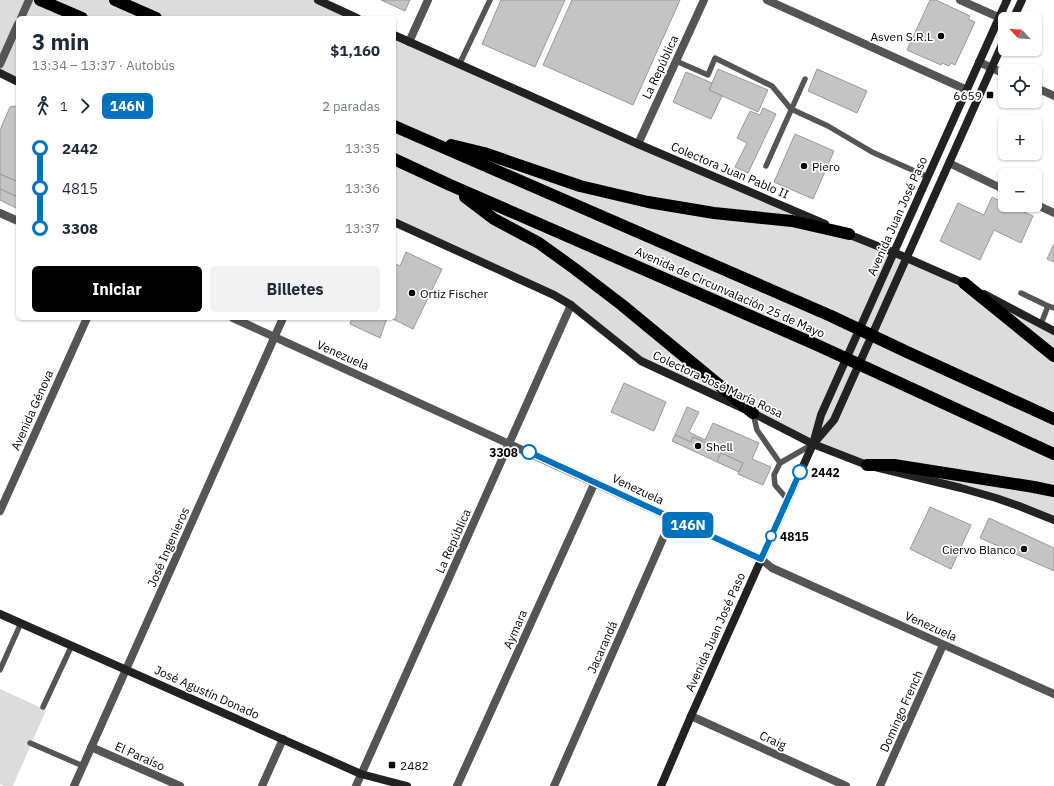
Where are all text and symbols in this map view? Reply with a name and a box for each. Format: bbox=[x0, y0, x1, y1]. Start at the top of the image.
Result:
north arrow bbox=[998, 12, 1042, 56]
map controls bbox=[998, 12, 1042, 212]
text: 3 min bbox=[32, 27, 89, 56]
place label: Asven S.R.L bbox=[870, 29, 933, 44]
marker: Asven S.R.L bbox=[936, 31, 946, 41]
street label: La República bbox=[639, 32, 682, 101]
text: $1,160 bbox=[330, 41, 380, 60]
text: 13:34 – 13:37 · Autobús bbox=[32, 57, 175, 74]
button: locate bbox=[998, 64, 1042, 108]
place label: 6659 bbox=[953, 88, 982, 103]
marker: 6659 bbox=[985, 90, 995, 100]
icon: walk bbox=[32, 95, 54, 117]
icon: forward bbox=[74, 95, 96, 117]
text: 146N bbox=[110, 97, 145, 115]
text: 1 bbox=[60, 98, 68, 115]
text: 2 paradas bbox=[322, 98, 380, 115]
button: + bbox=[998, 116, 1042, 160]
street label: Colectora Juan Pablo II bbox=[669, 138, 791, 202]
text: 2442 bbox=[62, 139, 98, 158]
text: 13:35 bbox=[345, 140, 380, 157]
street label: Avenida Juan José Paso bbox=[864, 154, 930, 278]
place label: Piero bbox=[812, 159, 840, 174]
marker: Piero bbox=[799, 161, 809, 171]
button: − bbox=[998, 168, 1042, 212]
text: 4815 bbox=[62, 179, 98, 198]
text: 13:36 bbox=[345, 180, 380, 197]
text: 3308 bbox=[62, 219, 98, 238]
text: 13:37 bbox=[345, 220, 380, 237]
street label: Avenida de Circunvalación 25 de Mayo bbox=[633, 243, 828, 341]
button: Iniciar bbox=[32, 266, 202, 312]
button: Billetes bbox=[210, 266, 380, 312]
place label: Ortiz Fischer bbox=[420, 286, 489, 301]
marker: Ortiz Fischer bbox=[407, 288, 417, 298]
street label: Venezuela bbox=[315, 337, 372, 373]
street label: Colectora José María Rosa bbox=[651, 347, 786, 421]
street label: Avenida Génova bbox=[8, 367, 57, 453]
place label: Shell bbox=[706, 439, 733, 454]
marker: Shell bbox=[693, 441, 703, 451]
marker: 3308 bbox=[521, 444, 537, 460]
place label: 3308 bbox=[489, 445, 518, 460]
marker: 2442 bbox=[792, 464, 808, 480]
place label: 2442 bbox=[811, 465, 840, 480]
street label: Venezuela bbox=[610, 470, 667, 508]
street label: José Ingenieros bbox=[144, 505, 192, 589]
street label: La República bbox=[432, 506, 474, 575]
line badge: 146N bbox=[660, 512, 716, 538]
text: 146N bbox=[670, 516, 706, 534]
place label: 4815 bbox=[780, 529, 809, 544]
marker: 4815 bbox=[765, 530, 777, 542]
place label: Ciervo Blanco bbox=[942, 542, 1016, 557]
marker: Ciervo Blanco bbox=[1019, 544, 1029, 554]
street label: Avenida Juan José Paso bbox=[682, 570, 748, 694]
street label: Aymara bbox=[500, 607, 530, 651]
street label: Venezuela bbox=[903, 608, 960, 644]
street label: Jacarandá bbox=[584, 618, 620, 676]
street label: José Agustín Donado bbox=[152, 662, 262, 722]
street label: Domingo French bbox=[876, 668, 926, 754]
street label: Craig bbox=[757, 728, 789, 753]
street label: El Paraíso bbox=[113, 738, 168, 774]
place label: 2482 bbox=[400, 758, 429, 773]
marker: 2482 bbox=[387, 760, 397, 770]

